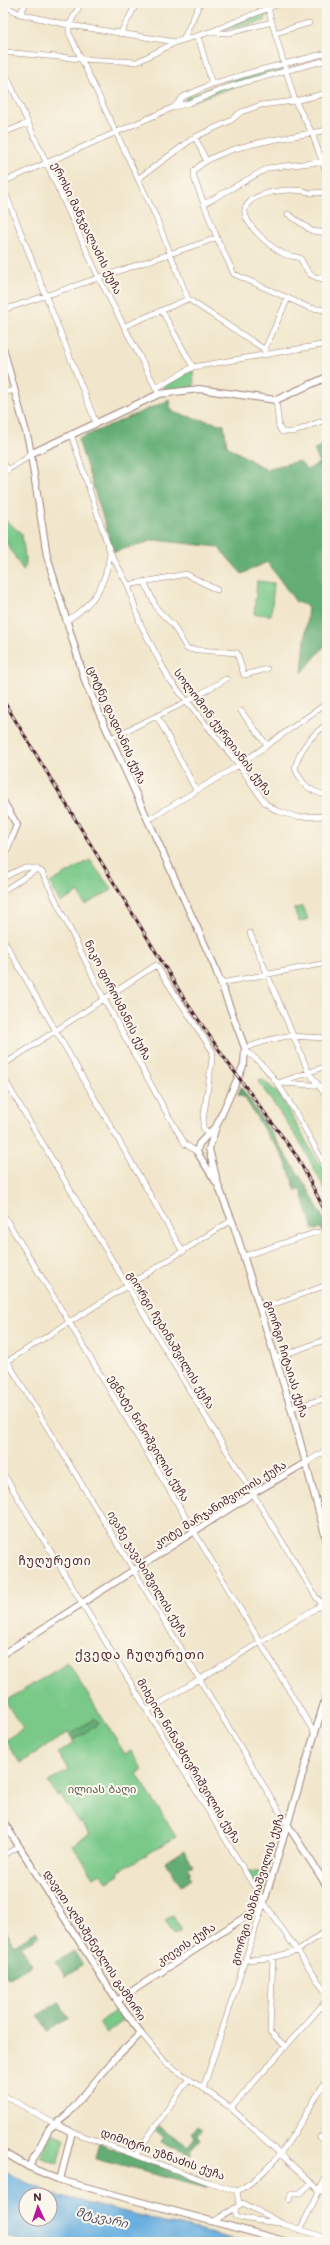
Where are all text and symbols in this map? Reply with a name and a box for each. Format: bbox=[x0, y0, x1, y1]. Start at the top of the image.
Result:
street label: ეროსი მანჯგალაძის ქუჩა bbox=[49, 159, 126, 296]
street label: ცოტნე დადიანის ქუჩა bbox=[85, 663, 150, 786]
street label: სოლომონ ქურდიანის ქუჩა bbox=[171, 665, 276, 798]
street label: ნიკო ფიროსმანის ქუჩა bbox=[82, 937, 155, 1063]
street label: გიორგი ჩუბინაშვილის ქუჩა bbox=[124, 1268, 219, 1412]
street label: გიორგი ჩიტაიას ქუჩა bbox=[262, 1298, 312, 1419]
street label: ეგნატე ნინოშვილის ქუჩა bbox=[106, 1371, 193, 1504]
street label: კოტე მარჯანიშვილის ქუჩა bbox=[151, 1457, 289, 1551]
street label: ივანე ჯავახიშვილის ქუჩა bbox=[105, 1508, 192, 1640]
district label: ჩუღურეთი bbox=[18, 1552, 92, 1569]
district label: ქვედა ჩუღურეთი bbox=[75, 1645, 205, 1663]
street label: მიხეილ წინამძღვრიშვილის ქუჩა bbox=[134, 1675, 245, 1846]
park label: ილიას ბაღი bbox=[68, 1781, 136, 1796]
street label: გიორგი მაზნიაშვილის ქუჩა bbox=[226, 1811, 287, 1967]
street label: დავით აღმაშენებლის გამზირი bbox=[41, 1866, 150, 2023]
street label: კიევის ქუჩა bbox=[153, 1919, 218, 1968]
street label: დიმიტრი უზნაძის ქუჩა bbox=[99, 2124, 227, 2183]
north arrow bbox=[18, 2187, 58, 2227]
text: N bbox=[33, 2189, 42, 2204]
water label: მტკვარი bbox=[75, 2203, 131, 2231]

